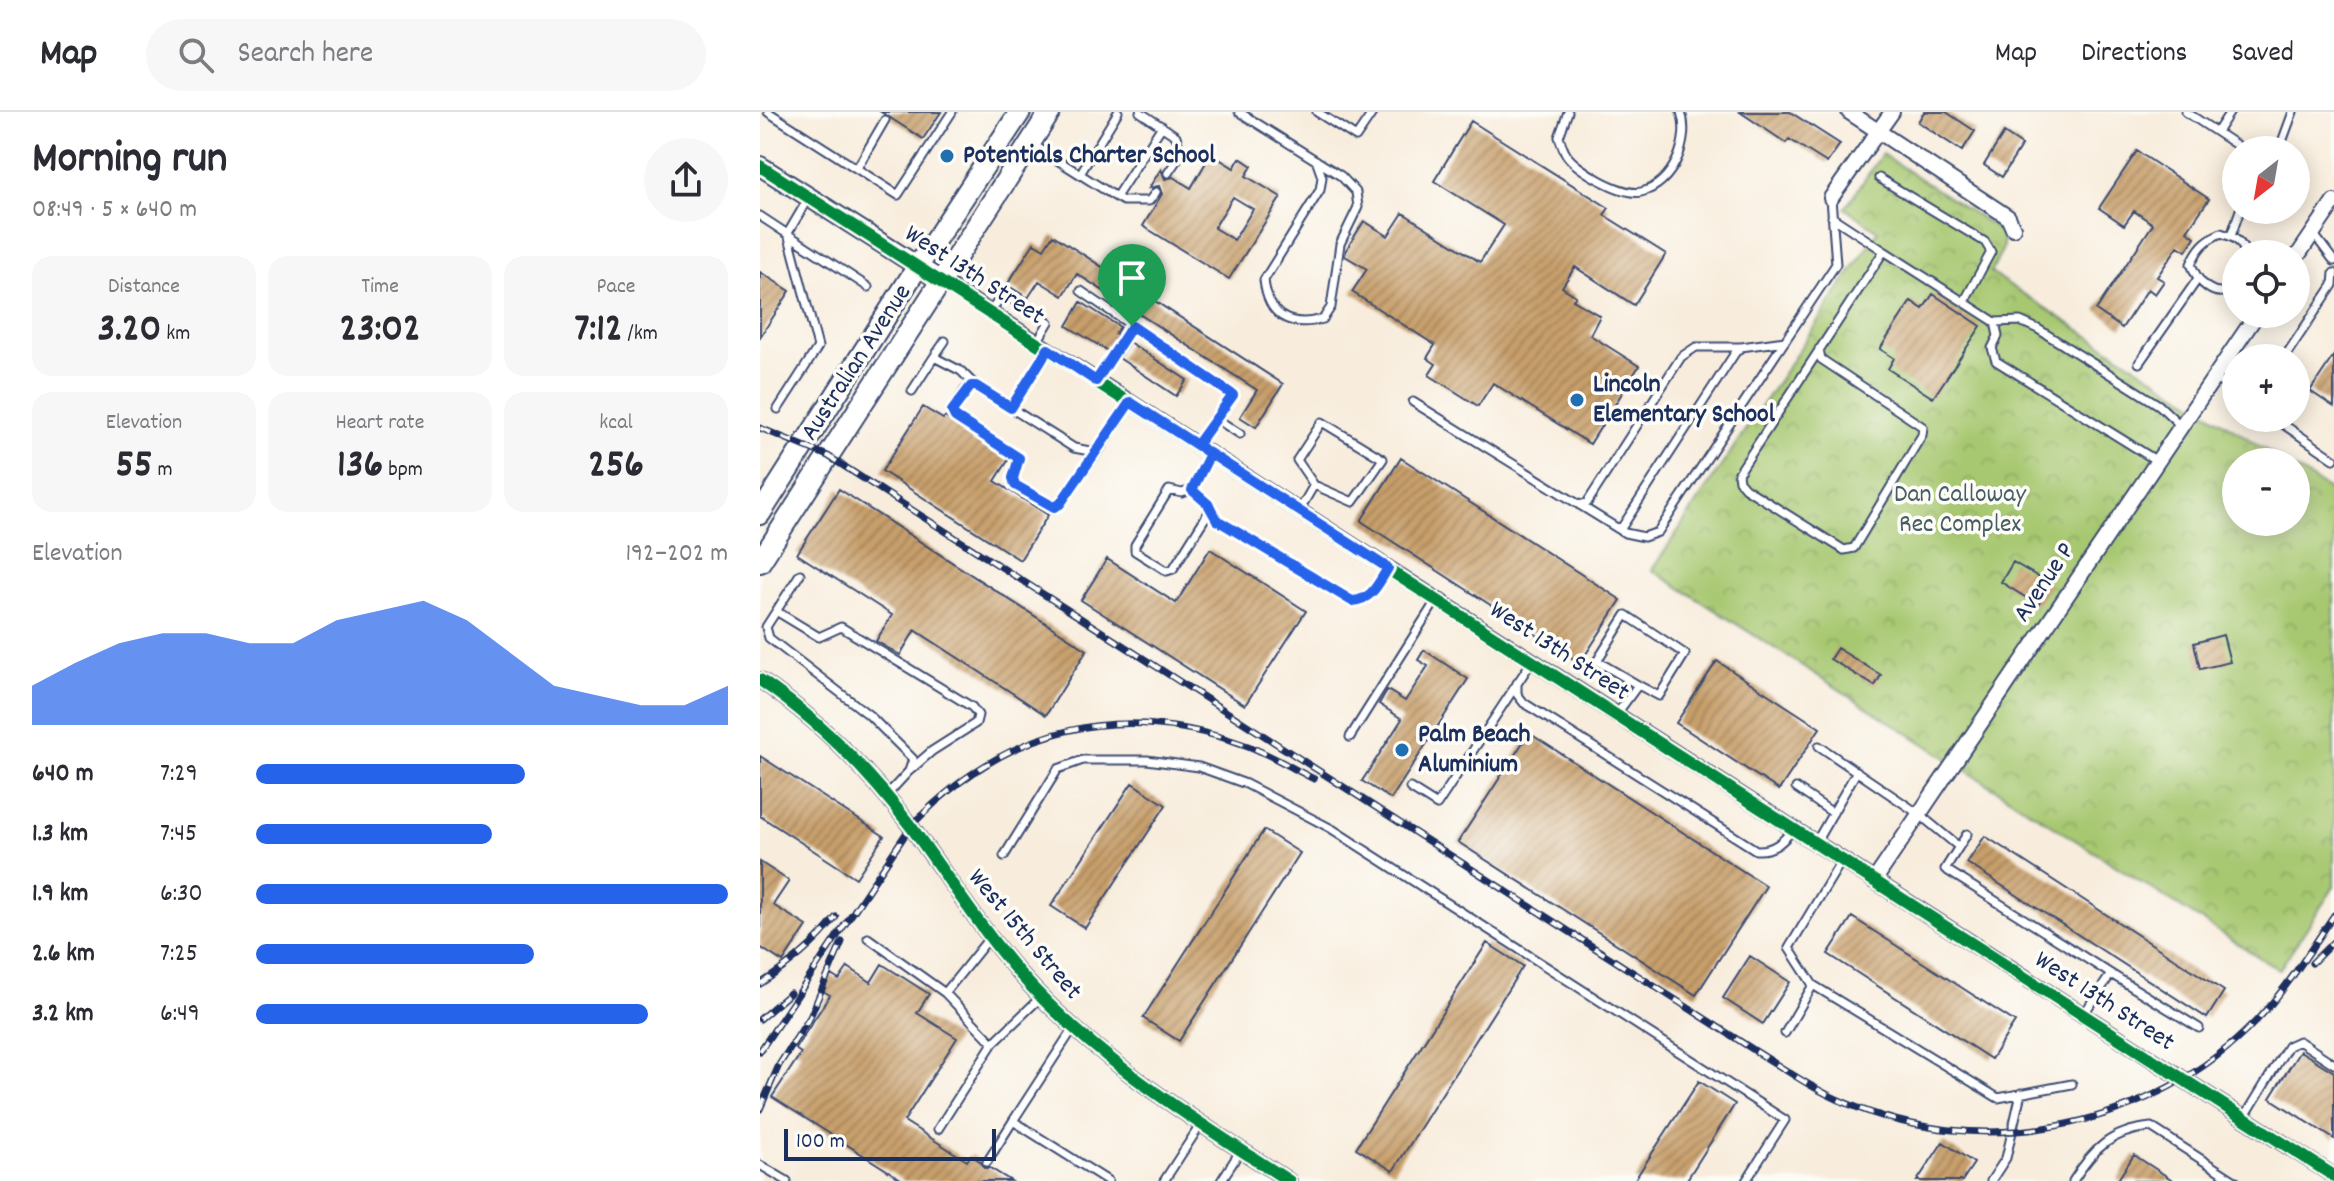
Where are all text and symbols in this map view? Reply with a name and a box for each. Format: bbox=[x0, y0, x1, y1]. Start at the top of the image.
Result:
search box bbox=[146, 19, 706, 91]
text: Map bbox=[40, 28, 98, 83]
icon: search bbox=[174, 33, 218, 77]
text: Search here bbox=[238, 34, 373, 77]
text: Map bbox=[1995, 35, 2037, 75]
text: Directions bbox=[2081, 35, 2187, 75]
text: Saved bbox=[2231, 35, 2294, 75]
text: Morning run bbox=[32, 130, 227, 193]
north arrow bbox=[2222, 136, 2310, 224]
map controls bbox=[2222, 136, 2310, 536]
button: share bbox=[644, 138, 728, 222]
place label: Potentials Charter School bbox=[963, 138, 1216, 175]
marker: Potentials Charter School bbox=[938, 147, 956, 165]
text: 08:49 · 5 × 640 m bbox=[32, 192, 197, 229]
street label: West 13th Street bbox=[897, 217, 1052, 336]
button: locate bbox=[2222, 240, 2310, 328]
pin bbox=[1098, 244, 1166, 326]
icon: arrive bbox=[1110, 256, 1154, 300]
text: Distance bbox=[108, 272, 180, 303]
text: Time bbox=[361, 272, 399, 303]
text: Pace bbox=[597, 272, 635, 303]
street label: Australian Avenue bbox=[792, 277, 922, 449]
text: 3.20 bbox=[98, 303, 161, 360]
text: 23:02 bbox=[339, 303, 421, 360]
text: 7:12 bbox=[574, 303, 622, 360]
text: km bbox=[161, 319, 190, 350]
text: /km bbox=[622, 319, 658, 350]
button: + bbox=[2222, 344, 2310, 432]
place label: Lincoln Elementary School bbox=[1593, 367, 1776, 434]
marker: Lincoln Elementary School bbox=[1568, 391, 1586, 409]
text: Elevation bbox=[106, 408, 182, 439]
text: Heart rate bbox=[336, 408, 424, 439]
text: kcal bbox=[599, 408, 633, 439]
text: 55 bbox=[115, 439, 152, 496]
text: 136 bbox=[337, 439, 383, 496]
text: 256 bbox=[588, 439, 644, 496]
button: − bbox=[2222, 448, 2310, 536]
text: m bbox=[152, 455, 173, 486]
text: bpm bbox=[383, 455, 423, 486]
park label: Dan Calloway Rec Complex bbox=[1894, 477, 2026, 544]
text: Elevation bbox=[32, 536, 122, 573]
text: 192–202 m bbox=[625, 536, 728, 573]
street label: Avenue P bbox=[2005, 536, 2085, 630]
street label: West 13th Street bbox=[1482, 593, 1637, 712]
place label: Palm Beach Aluminium bbox=[1418, 717, 1530, 784]
marker: Palm Beach Aluminium bbox=[1393, 741, 1411, 759]
text: 640 m bbox=[32, 756, 94, 793]
text: 7:29 bbox=[160, 756, 198, 793]
text: 1.3 km bbox=[32, 816, 88, 853]
text: 7:45 bbox=[160, 816, 197, 853]
street label: West 15th Street bbox=[958, 861, 1090, 1009]
text: 1.9 km bbox=[32, 876, 88, 913]
text: 6:30 bbox=[160, 876, 203, 913]
text: 2.6 km bbox=[32, 936, 95, 973]
text: 7:25 bbox=[160, 936, 198, 973]
street label: West 13th Street bbox=[2027, 943, 2182, 1062]
text: 3.2 km bbox=[32, 996, 94, 1033]
text: 6:49 bbox=[160, 996, 200, 1033]
scale bar bbox=[784, 1125, 996, 1161]
text: 100 m bbox=[796, 1127, 845, 1158]

